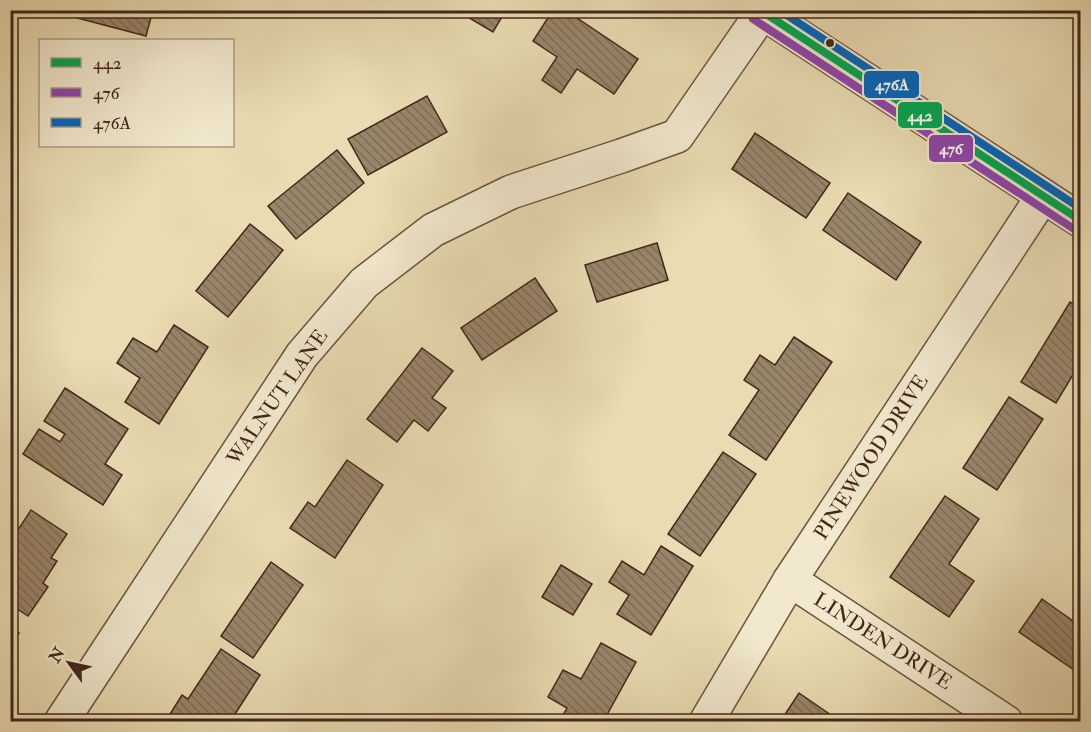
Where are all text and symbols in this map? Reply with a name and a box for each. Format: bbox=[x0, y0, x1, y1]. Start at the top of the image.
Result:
unlabelled marker bbox=[824, 37, 836, 49]
legend bbox=[39, 39, 234, 147]
text: 442 bbox=[93, 52, 122, 75]
line badge: 476A bbox=[863, 70, 920, 99]
text: 476A bbox=[874, 75, 910, 95]
text: 476 bbox=[93, 82, 121, 105]
line badge: 442 bbox=[897, 101, 943, 129]
text: 442 bbox=[906, 106, 933, 126]
text: 476A bbox=[93, 112, 132, 135]
line badge: 476 bbox=[928, 134, 974, 163]
text: 476 bbox=[938, 139, 965, 159]
street label: WALNUT LANE bbox=[220, 324, 333, 471]
street label: PINEWOOD DRIVE bbox=[808, 370, 934, 544]
street label: LINDEN DRIVE bbox=[809, 587, 957, 695]
north arrow bbox=[39, 633, 99, 693]
text: N bbox=[44, 643, 70, 668]

